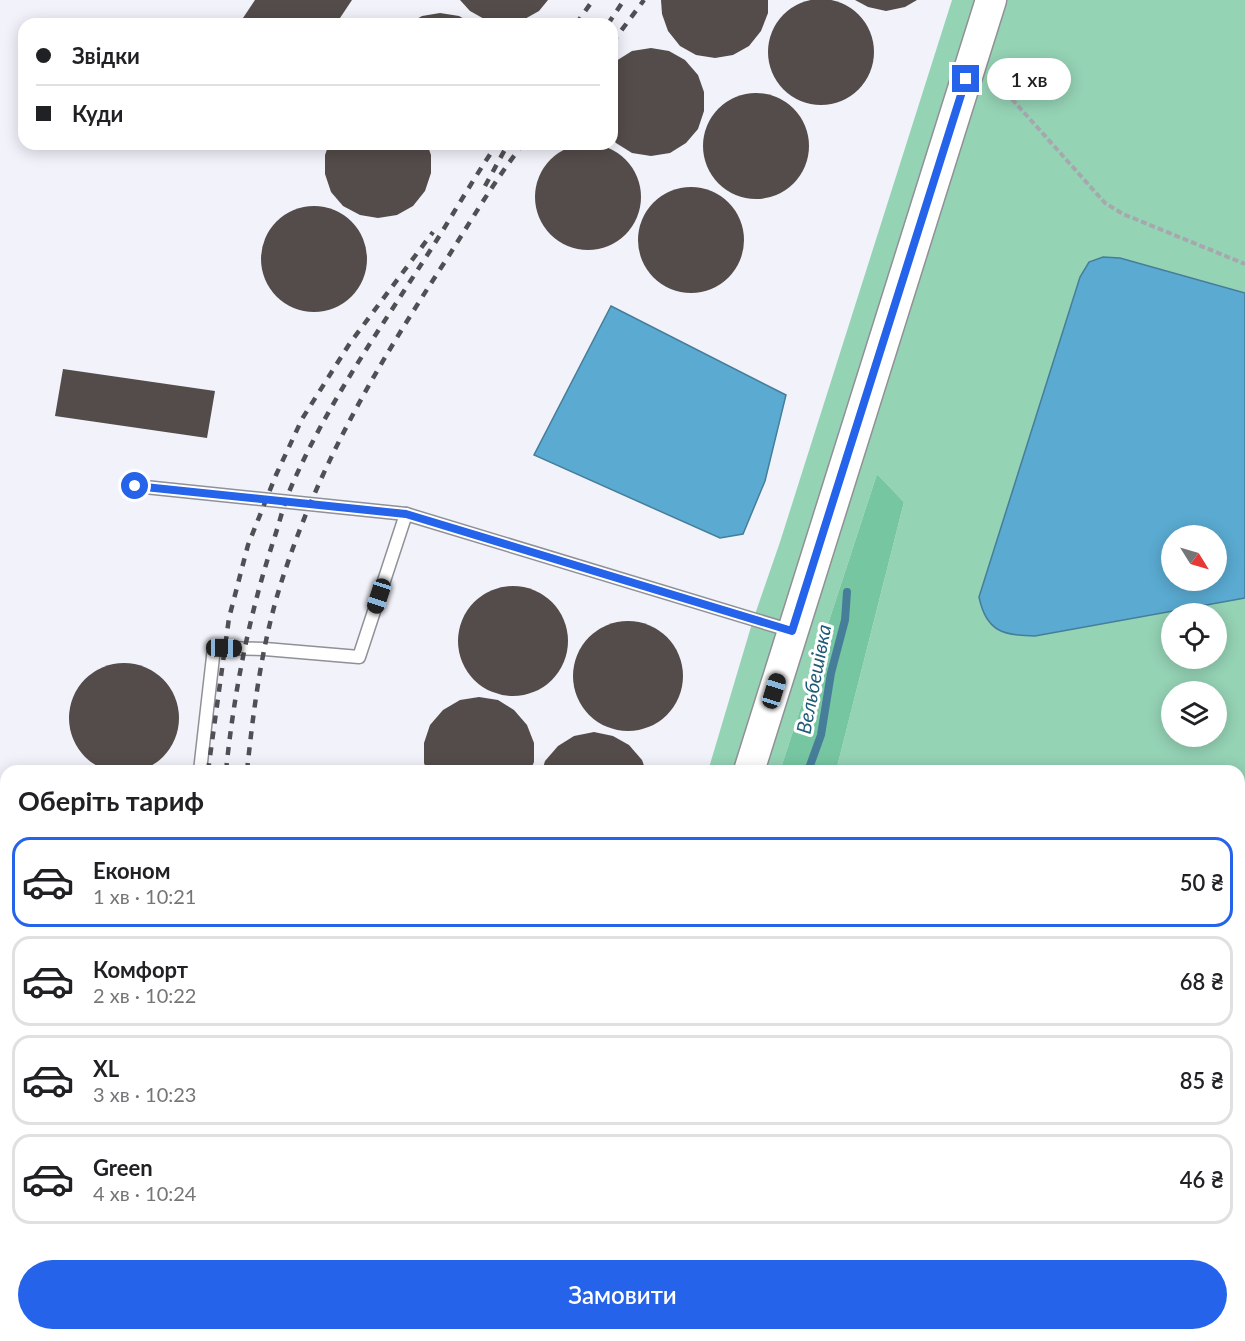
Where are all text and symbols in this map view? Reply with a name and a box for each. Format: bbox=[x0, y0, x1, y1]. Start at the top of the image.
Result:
text: Звідки bbox=[72, 42, 140, 69]
callout: 1 хв bbox=[987, 58, 1071, 100]
route end bbox=[952, 65, 979, 92]
text: 1 хв bbox=[1011, 67, 1047, 91]
text: Куди bbox=[72, 100, 123, 127]
route start bbox=[121, 472, 148, 499]
north arrow bbox=[1161, 525, 1227, 591]
map controls bbox=[1161, 525, 1227, 747]
car bbox=[365, 576, 393, 616]
button: locate bbox=[1161, 603, 1227, 669]
water label: Вельбешівка bbox=[791, 622, 835, 736]
car bbox=[206, 639, 242, 657]
car bbox=[760, 671, 788, 711]
button: layers bbox=[1161, 681, 1227, 747]
text: Оберіть тариф bbox=[18, 784, 204, 817]
icon: car bbox=[21, 855, 75, 909]
text: Економ bbox=[93, 857, 171, 884]
text: 50 ₴ bbox=[1180, 869, 1224, 896]
text: 1 хв · 10:21 bbox=[93, 884, 196, 908]
icon: car bbox=[21, 954, 75, 1008]
text: Комфорт bbox=[93, 956, 188, 983]
text: 68 ₴ bbox=[1180, 968, 1224, 995]
text: 2 хв · 10:22 bbox=[93, 983, 196, 1007]
icon: car bbox=[21, 1053, 75, 1107]
text: XL bbox=[93, 1055, 119, 1082]
text: 85 ₴ bbox=[1180, 1067, 1224, 1094]
text: 3 хв · 10:23 bbox=[93, 1082, 196, 1106]
icon: car bbox=[21, 1152, 75, 1206]
text: Green bbox=[93, 1154, 153, 1181]
text: 46 ₴ bbox=[1180, 1166, 1224, 1193]
text: 4 хв · 10:24 bbox=[93, 1181, 196, 1205]
button: Замовити bbox=[18, 1260, 1227, 1329]

